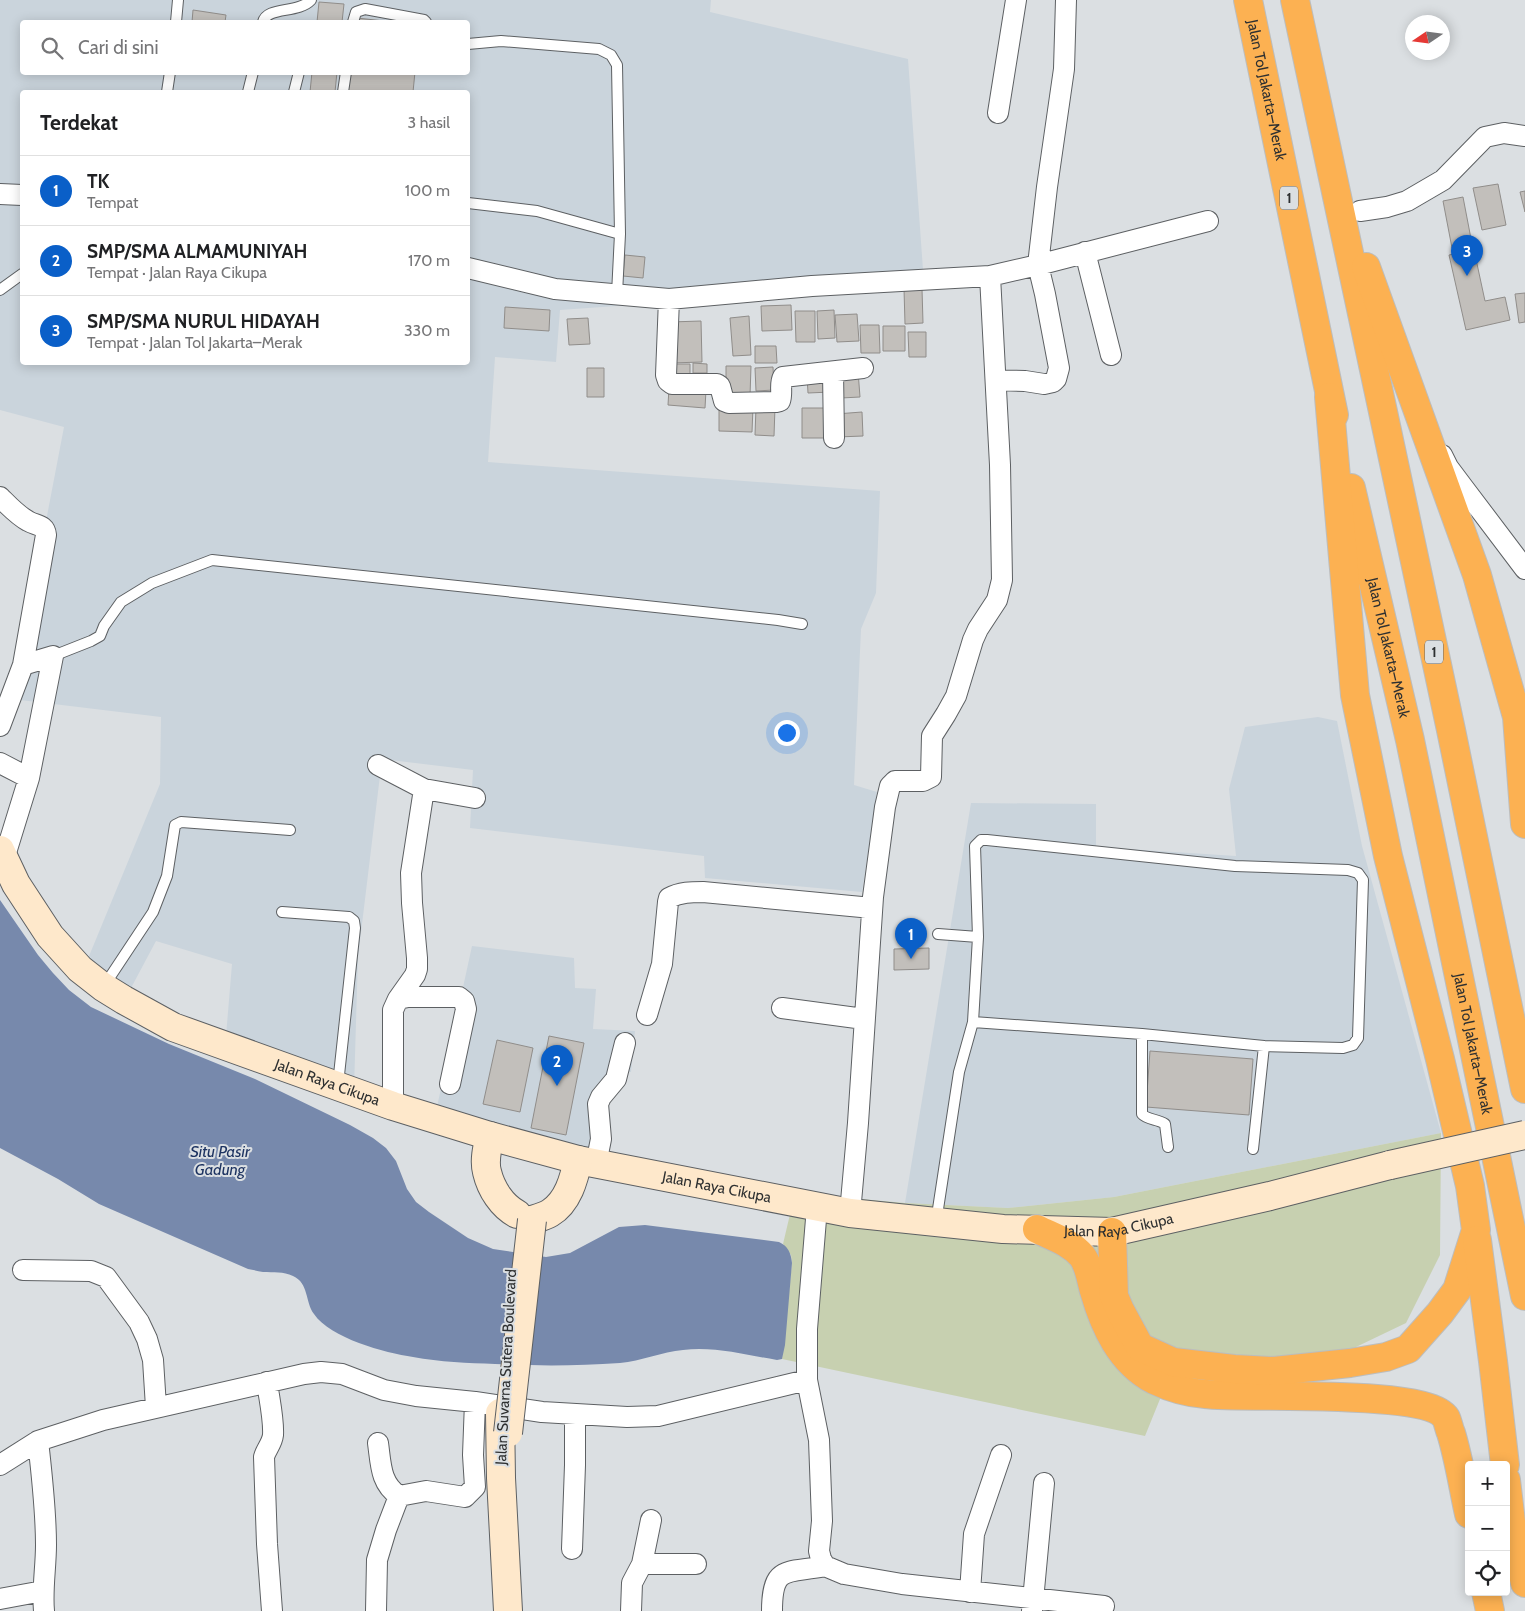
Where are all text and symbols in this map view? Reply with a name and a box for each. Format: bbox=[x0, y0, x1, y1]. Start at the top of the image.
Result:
north arrow bbox=[1405, 15, 1450, 60]
street label: Jalan Tol Jakarta–Merak bbox=[1243, 17, 1290, 162]
search box bbox=[20, 20, 470, 75]
icon: search bbox=[38, 34, 66, 62]
text: Cari di sini bbox=[78, 36, 159, 59]
text: Terdekat bbox=[40, 110, 118, 135]
text: 3 hasil bbox=[408, 113, 450, 132]
text: TK bbox=[87, 170, 109, 193]
text: 1 bbox=[53, 181, 59, 200]
text: 100 m bbox=[405, 181, 450, 200]
road number: 1 bbox=[1280, 187, 1298, 210]
text: Tempat bbox=[87, 193, 138, 212]
pin: 3 bbox=[1451, 235, 1483, 276]
text: SMP/SMA ALMAMUNIYAH bbox=[87, 240, 307, 263]
text: 2 bbox=[52, 251, 60, 270]
text: 170 m bbox=[408, 251, 450, 270]
text: Tempat · Jalan Raya Cikupa bbox=[87, 263, 267, 282]
text: SMP/SMA NURUL HIDAYAH bbox=[87, 310, 320, 333]
text: 3 bbox=[52, 321, 60, 340]
text: 330 m bbox=[404, 321, 450, 340]
text: Tempat · Jalan Tol Jakarta–Merak bbox=[87, 333, 302, 352]
street label: Jalan Tol Jakarta–Merak bbox=[1363, 575, 1414, 720]
road number: 1 bbox=[1425, 640, 1443, 664]
your location bbox=[774, 720, 800, 746]
pin: 1 bbox=[895, 918, 927, 959]
street label: Jalan Tol Jakarta–Merak bbox=[1449, 971, 1496, 1116]
pin: 2 bbox=[541, 1045, 573, 1086]
street label: Jalan Raya Cikupa bbox=[271, 1055, 383, 1110]
water label: Situ Pasir Gadung bbox=[190, 1142, 251, 1179]
street label: Jalan Raya Cikupa bbox=[660, 1167, 773, 1207]
street label: Jalan Raya Cikupa bbox=[1063, 1209, 1176, 1241]
street label: Jalan Suvarna Sutera Boulevard bbox=[492, 1269, 520, 1466]
map controls bbox=[1465, 1461, 1510, 1596]
button: + bbox=[1465, 1461, 1510, 1506]
button: − bbox=[1465, 1506, 1510, 1551]
button: locate bbox=[1465, 1551, 1510, 1596]

